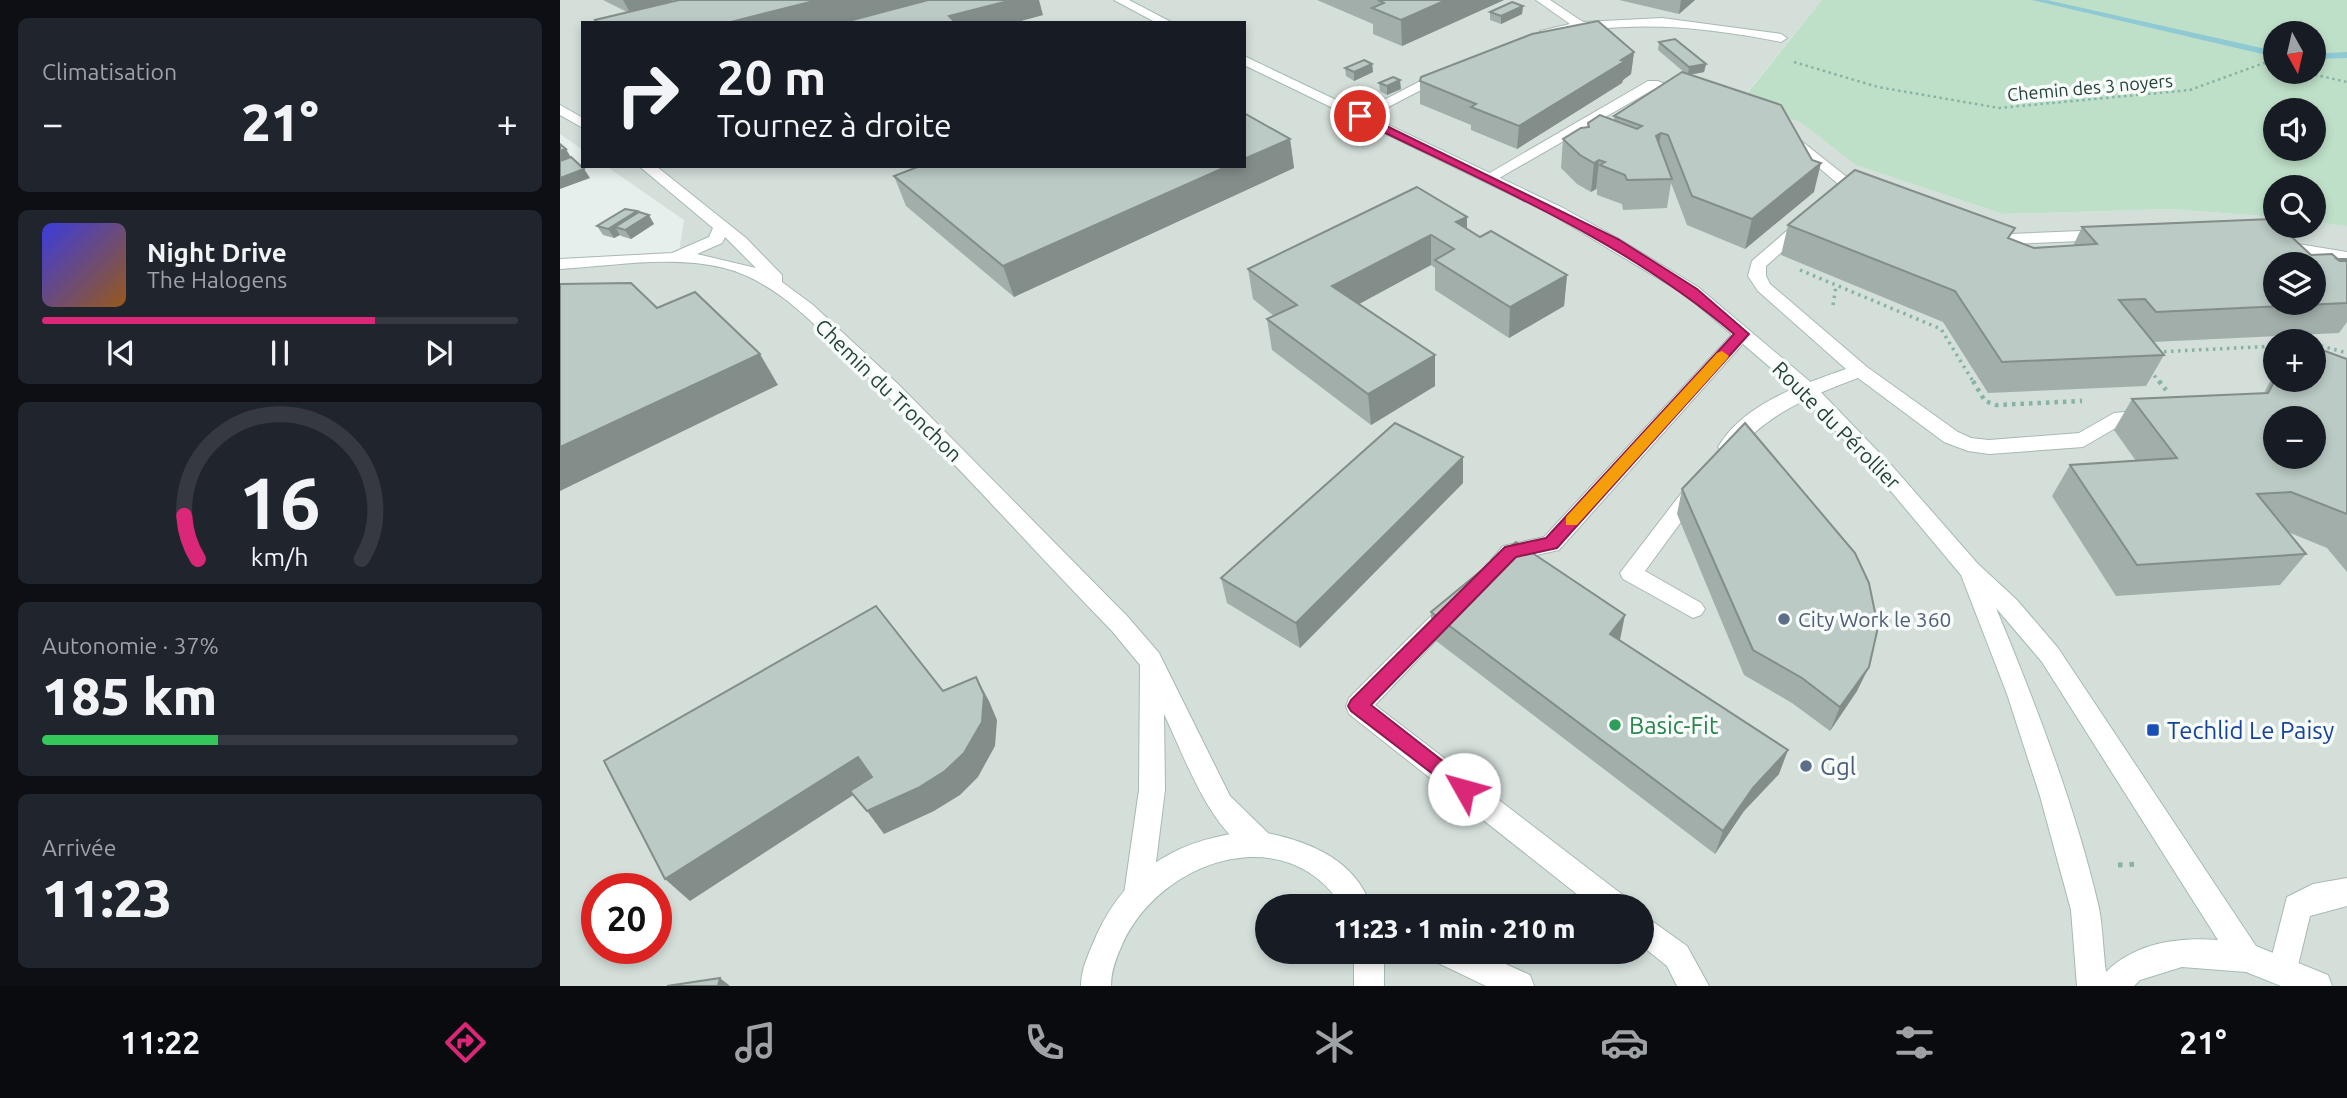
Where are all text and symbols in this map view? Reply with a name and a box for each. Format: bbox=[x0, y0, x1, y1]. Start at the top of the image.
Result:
north arrow bbox=[2263, 21, 2326, 84]
map controls bbox=[2263, 21, 2326, 469]
icon: right bbox=[602, 49, 693, 140]
text: 20 m bbox=[717, 49, 826, 104]
text: Climatisation bbox=[42, 59, 177, 84]
street label: Chemin des 3 noyers bbox=[2006, 70, 2174, 104]
pin bbox=[1330, 86, 1390, 146]
text: 21° bbox=[241, 93, 319, 151]
icon: arrive bbox=[1341, 97, 1379, 135]
button: sound bbox=[2263, 98, 2326, 161]
text: − bbox=[42, 102, 63, 144]
text: + bbox=[497, 102, 518, 144]
text: Tournez à droite bbox=[717, 107, 952, 143]
button: search bbox=[2263, 175, 2326, 238]
text: Night Drive bbox=[147, 238, 287, 267]
button: layers bbox=[2263, 252, 2326, 315]
text: The Halogens bbox=[147, 267, 287, 292]
street label: Chemin du Tronchon bbox=[811, 314, 967, 466]
button: + bbox=[2263, 329, 2326, 392]
icon: previous bbox=[102, 334, 140, 372]
icon: pause bbox=[261, 334, 299, 372]
icon: next bbox=[420, 334, 458, 372]
street label: Route du Pérollier bbox=[1768, 356, 1906, 494]
button: − bbox=[2263, 406, 2326, 469]
text: 16 bbox=[239, 461, 321, 543]
text: km/h bbox=[251, 543, 309, 571]
place label: City Work le 360 bbox=[1798, 607, 1951, 631]
marker: City Work le 360 bbox=[1776, 611, 1792, 627]
text: Autonomie · 37% bbox=[42, 633, 219, 658]
text: 185 km bbox=[42, 667, 217, 725]
place label: Basic-Fit bbox=[1629, 712, 1719, 739]
marker: Basic-Fit bbox=[1607, 717, 1623, 733]
place label: Techlid Le Paisy bbox=[2167, 717, 2335, 744]
marker: Techlid Le Paisy bbox=[2145, 722, 2161, 738]
position arrow bbox=[1427, 752, 1501, 826]
place label: Ggl bbox=[1820, 753, 1856, 780]
marker: Ggl bbox=[1798, 758, 1814, 774]
text: Arrivée bbox=[42, 835, 117, 860]
text: 11:23 bbox=[42, 869, 172, 927]
speed limit sign: 20 bbox=[581, 873, 672, 964]
text: 11:23 · 1 min · 210 m bbox=[1334, 914, 1575, 943]
icon: directions bbox=[441, 1018, 490, 1067]
icon: music bbox=[731, 1018, 780, 1067]
icon: phone bbox=[1020, 1018, 1069, 1067]
icon: climate bbox=[1310, 1018, 1359, 1067]
icon: car bbox=[1600, 1018, 1649, 1067]
icon: filters bbox=[1890, 1018, 1939, 1067]
text: 11:22 bbox=[120, 1024, 200, 1060]
text: 21° bbox=[2179, 1024, 2227, 1060]

